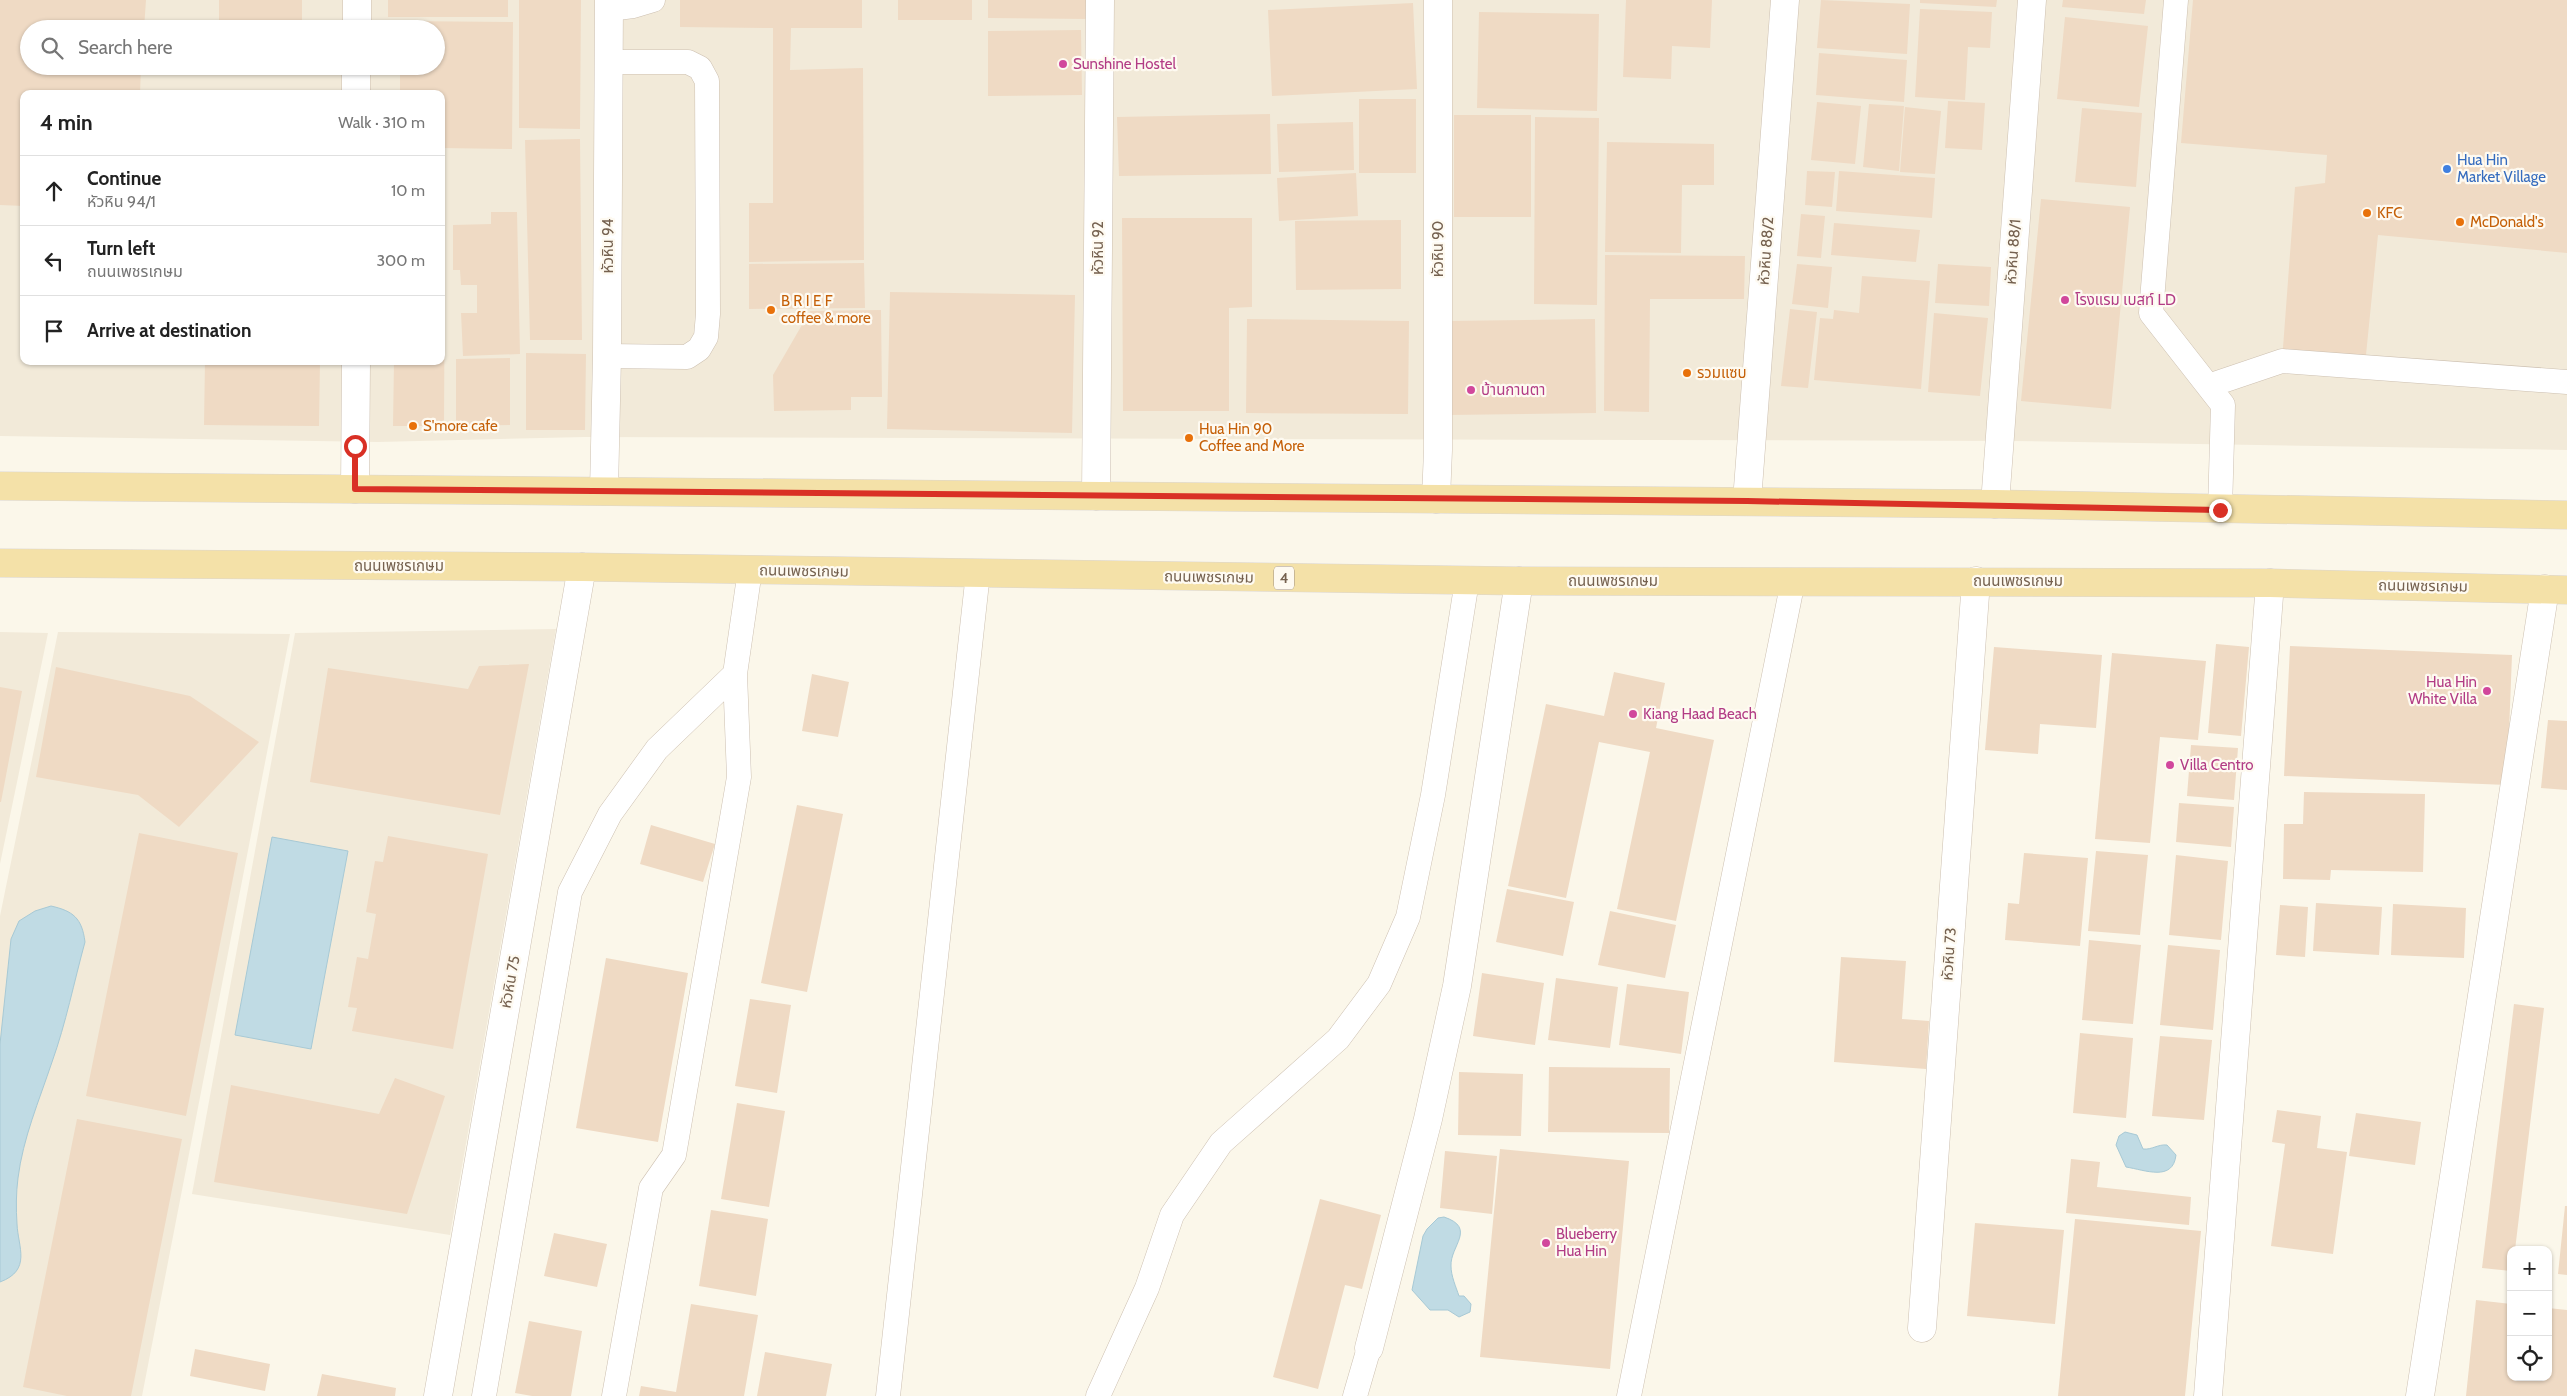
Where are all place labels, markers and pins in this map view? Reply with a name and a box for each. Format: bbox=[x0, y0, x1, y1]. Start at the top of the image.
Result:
place label: Sunshine Hostel bbox=[1073, 55, 1176, 73]
marker: Sunshine Hostel bbox=[1057, 58, 1069, 70]
place label: Hua Hin Market Village bbox=[2457, 151, 2546, 186]
marker: Hua Hin Market Village bbox=[2441, 163, 2453, 175]
place label: KFC bbox=[2377, 204, 2402, 222]
marker: KFC bbox=[2361, 207, 2373, 219]
place label: McDonald's bbox=[2470, 213, 2544, 231]
marker: McDonald's bbox=[2454, 216, 2466, 228]
place label: โรงแรม เบสท์ LD bbox=[2075, 291, 2176, 309]
place label: B R I E F coffee & more bbox=[781, 292, 871, 327]
marker: โรงแรม เบสท์ LD bbox=[2059, 294, 2071, 306]
marker: B R I E F coffee & more bbox=[765, 304, 777, 316]
place label: รวมแซบ bbox=[1697, 364, 1747, 382]
marker: รวมแซบ bbox=[1681, 367, 1693, 379]
place label: บ้านกานตา bbox=[1481, 381, 1545, 399]
marker: บ้านกานตา bbox=[1465, 384, 1477, 396]
place label: S'more cafe bbox=[423, 417, 498, 435]
marker: S'more cafe bbox=[407, 420, 419, 432]
place label: Hua Hin 90 Coffee and More bbox=[1199, 420, 1305, 455]
marker: Hua Hin 90 Coffee and More bbox=[1183, 432, 1195, 444]
place label: Hua Hin White Villa bbox=[2408, 673, 2478, 708]
marker: Hua Hin White Villa bbox=[2481, 685, 2493, 697]
place label: Kiang Haad Beach bbox=[1643, 705, 1757, 723]
marker: Kiang Haad Beach bbox=[1627, 708, 1639, 720]
place label: Villa Centro bbox=[2180, 756, 2253, 774]
marker: Villa Centro bbox=[2164, 759, 2176, 771]
place label: Blueberry Hua Hin bbox=[1556, 1225, 1617, 1260]
marker: Blueberry Hua Hin bbox=[1540, 1237, 1552, 1249]

